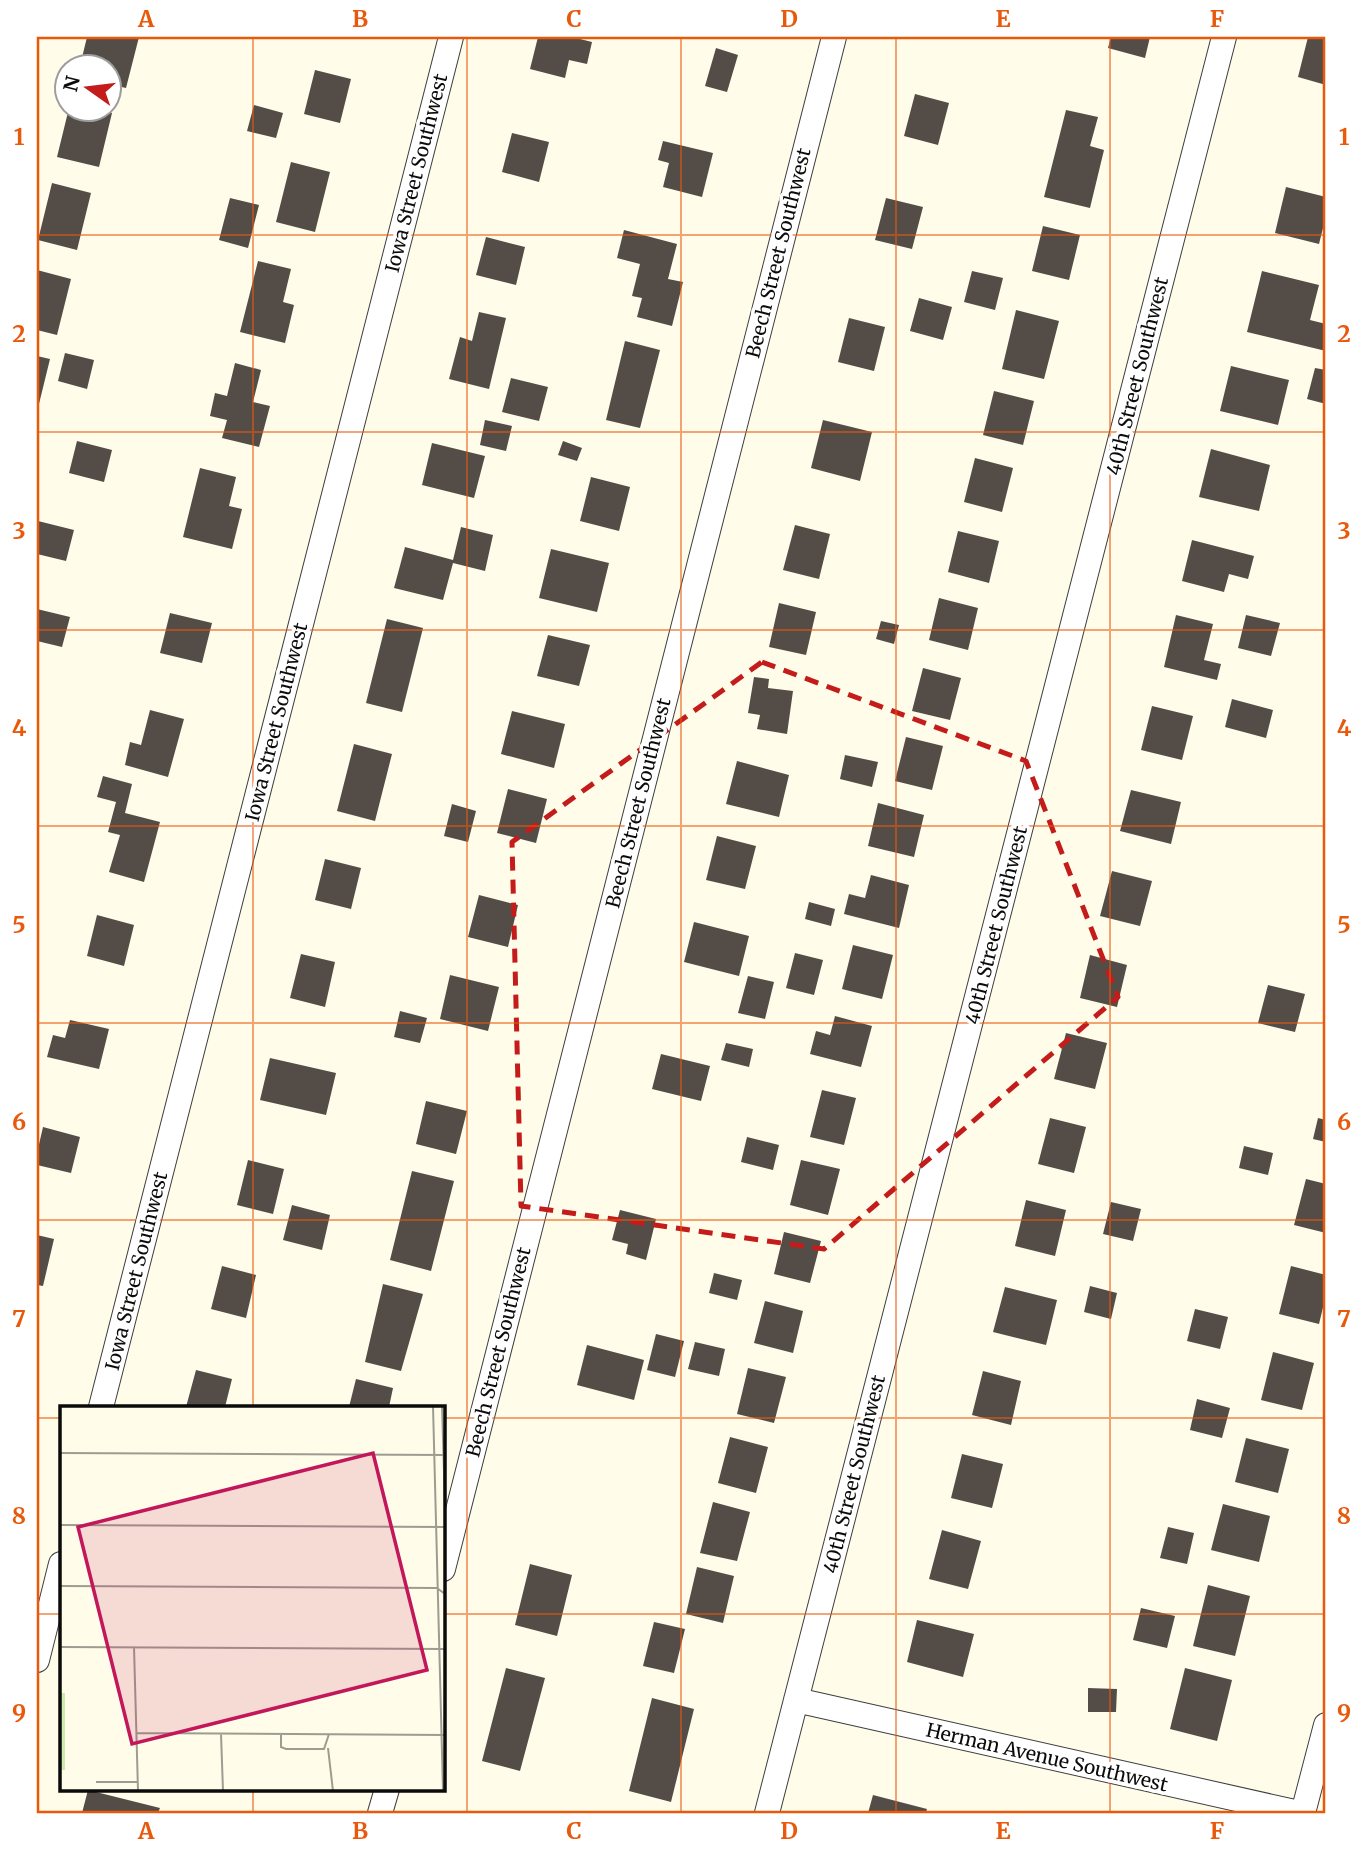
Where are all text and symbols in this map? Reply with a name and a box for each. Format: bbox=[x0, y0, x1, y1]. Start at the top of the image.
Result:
text: A bbox=[137, 4, 155, 33]
text: B bbox=[352, 4, 368, 33]
text: C bbox=[566, 4, 582, 33]
text: D bbox=[780, 4, 798, 33]
text: E bbox=[995, 4, 1011, 33]
text: F bbox=[1210, 4, 1224, 33]
north arrow bbox=[52, 52, 122, 122]
street label: Iowa Street Southwest bbox=[380, 71, 452, 275]
text: N bbox=[58, 74, 85, 94]
text: 1 bbox=[14, 122, 25, 151]
text: 1 bbox=[1339, 122, 1350, 151]
street label: Beech Street Southwest bbox=[740, 145, 816, 360]
street label: 40th Street Southwest bbox=[1101, 274, 1173, 478]
text: 2 bbox=[12, 319, 26, 348]
text: 2 bbox=[1337, 319, 1351, 348]
text: 3 bbox=[12, 516, 26, 545]
text: 3 bbox=[1337, 516, 1351, 545]
street label: Iowa Street Southwest bbox=[240, 620, 312, 824]
street label: Beech Street Southwest bbox=[600, 695, 676, 910]
text: 4 bbox=[12, 713, 27, 742]
text: 4 bbox=[1337, 713, 1352, 742]
street label: 40th Street Southwest bbox=[960, 823, 1032, 1027]
text: 5 bbox=[12, 910, 26, 939]
text: 5 bbox=[1337, 910, 1351, 939]
text: 6 bbox=[12, 1107, 26, 1136]
text: 6 bbox=[1337, 1107, 1351, 1136]
street label: Iowa Street Southwest bbox=[100, 1169, 172, 1373]
street label: Beech Street Southwest bbox=[460, 1244, 536, 1459]
text: 7 bbox=[12, 1304, 26, 1333]
text: 7 bbox=[1337, 1304, 1351, 1333]
street label: 40th Street Southwest bbox=[818, 1372, 890, 1576]
inset map bbox=[60, 1406, 444, 1790]
text: 8 bbox=[12, 1501, 26, 1530]
text: 8 bbox=[1337, 1501, 1351, 1530]
text: 9 bbox=[12, 1698, 26, 1727]
text: 9 bbox=[1337, 1698, 1351, 1727]
street label: Herman Avenue Southwest bbox=[924, 1717, 1171, 1797]
text: A bbox=[137, 1816, 155, 1845]
text: B bbox=[352, 1816, 368, 1845]
text: C bbox=[566, 1816, 582, 1845]
text: D bbox=[780, 1816, 798, 1845]
text: E bbox=[995, 1816, 1011, 1845]
text: F bbox=[1210, 1816, 1224, 1845]

